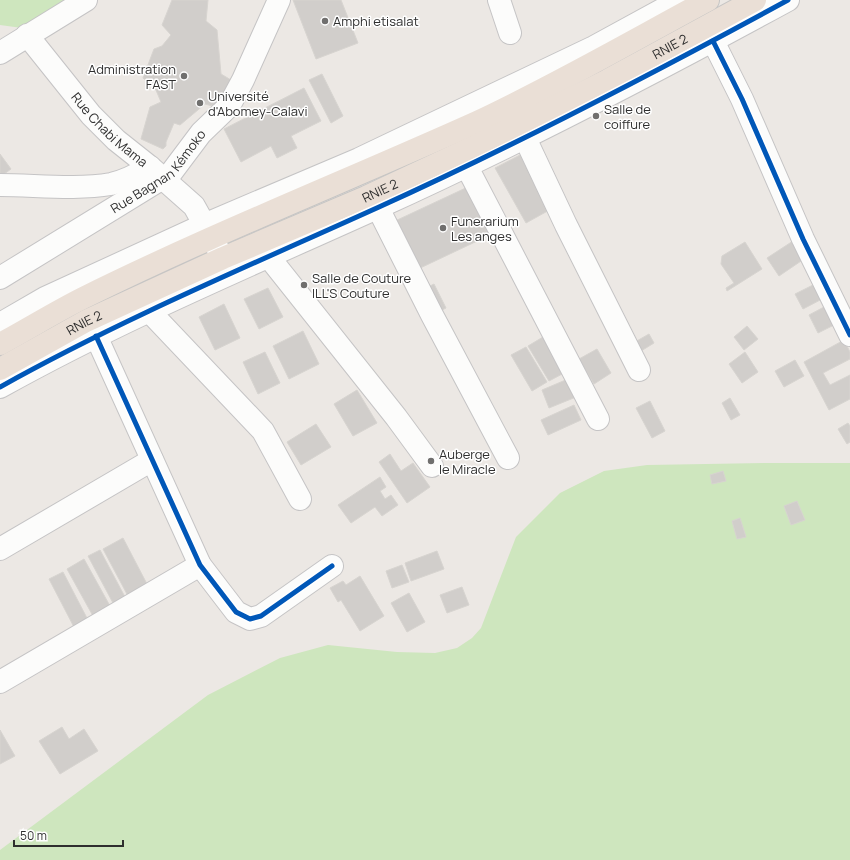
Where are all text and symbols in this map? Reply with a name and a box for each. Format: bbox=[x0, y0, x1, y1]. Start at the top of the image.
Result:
place label: Amphi etisalat bbox=[333, 12, 419, 30]
marker: Amphi etisalat bbox=[320, 16, 330, 26]
street label: RNIE 2 bbox=[649, 29, 691, 63]
place label: Administration FAST bbox=[88, 60, 176, 93]
marker: Administration FAST bbox=[179, 71, 189, 81]
place label: Université d'Abomey-Calavi bbox=[208, 87, 307, 120]
street label: Rue Chabi Mama bbox=[67, 89, 152, 171]
marker: Université d'Abomey-Calavi bbox=[195, 98, 205, 108]
place label: Salle de coiffure bbox=[604, 100, 651, 133]
marker: Salle de coiffure bbox=[591, 111, 601, 121]
street label: Rue Bagnan Kémoko bbox=[107, 126, 210, 217]
street label: RNIE 2 bbox=[359, 174, 401, 207]
place label: Funerarium Les anges bbox=[451, 212, 519, 245]
marker: Funerarium Les anges bbox=[438, 223, 448, 233]
place label: Salle de Couture ILL'S Couture bbox=[312, 269, 412, 302]
marker: Salle de Couture ILL'S Couture bbox=[299, 280, 309, 290]
street label: RNIE 2 bbox=[63, 306, 105, 339]
place label: Auberge le Miracle bbox=[439, 445, 496, 478]
marker: Auberge le Miracle bbox=[426, 456, 436, 466]
scale bar bbox=[14, 822, 123, 848]
text: 50 m bbox=[20, 827, 47, 844]

